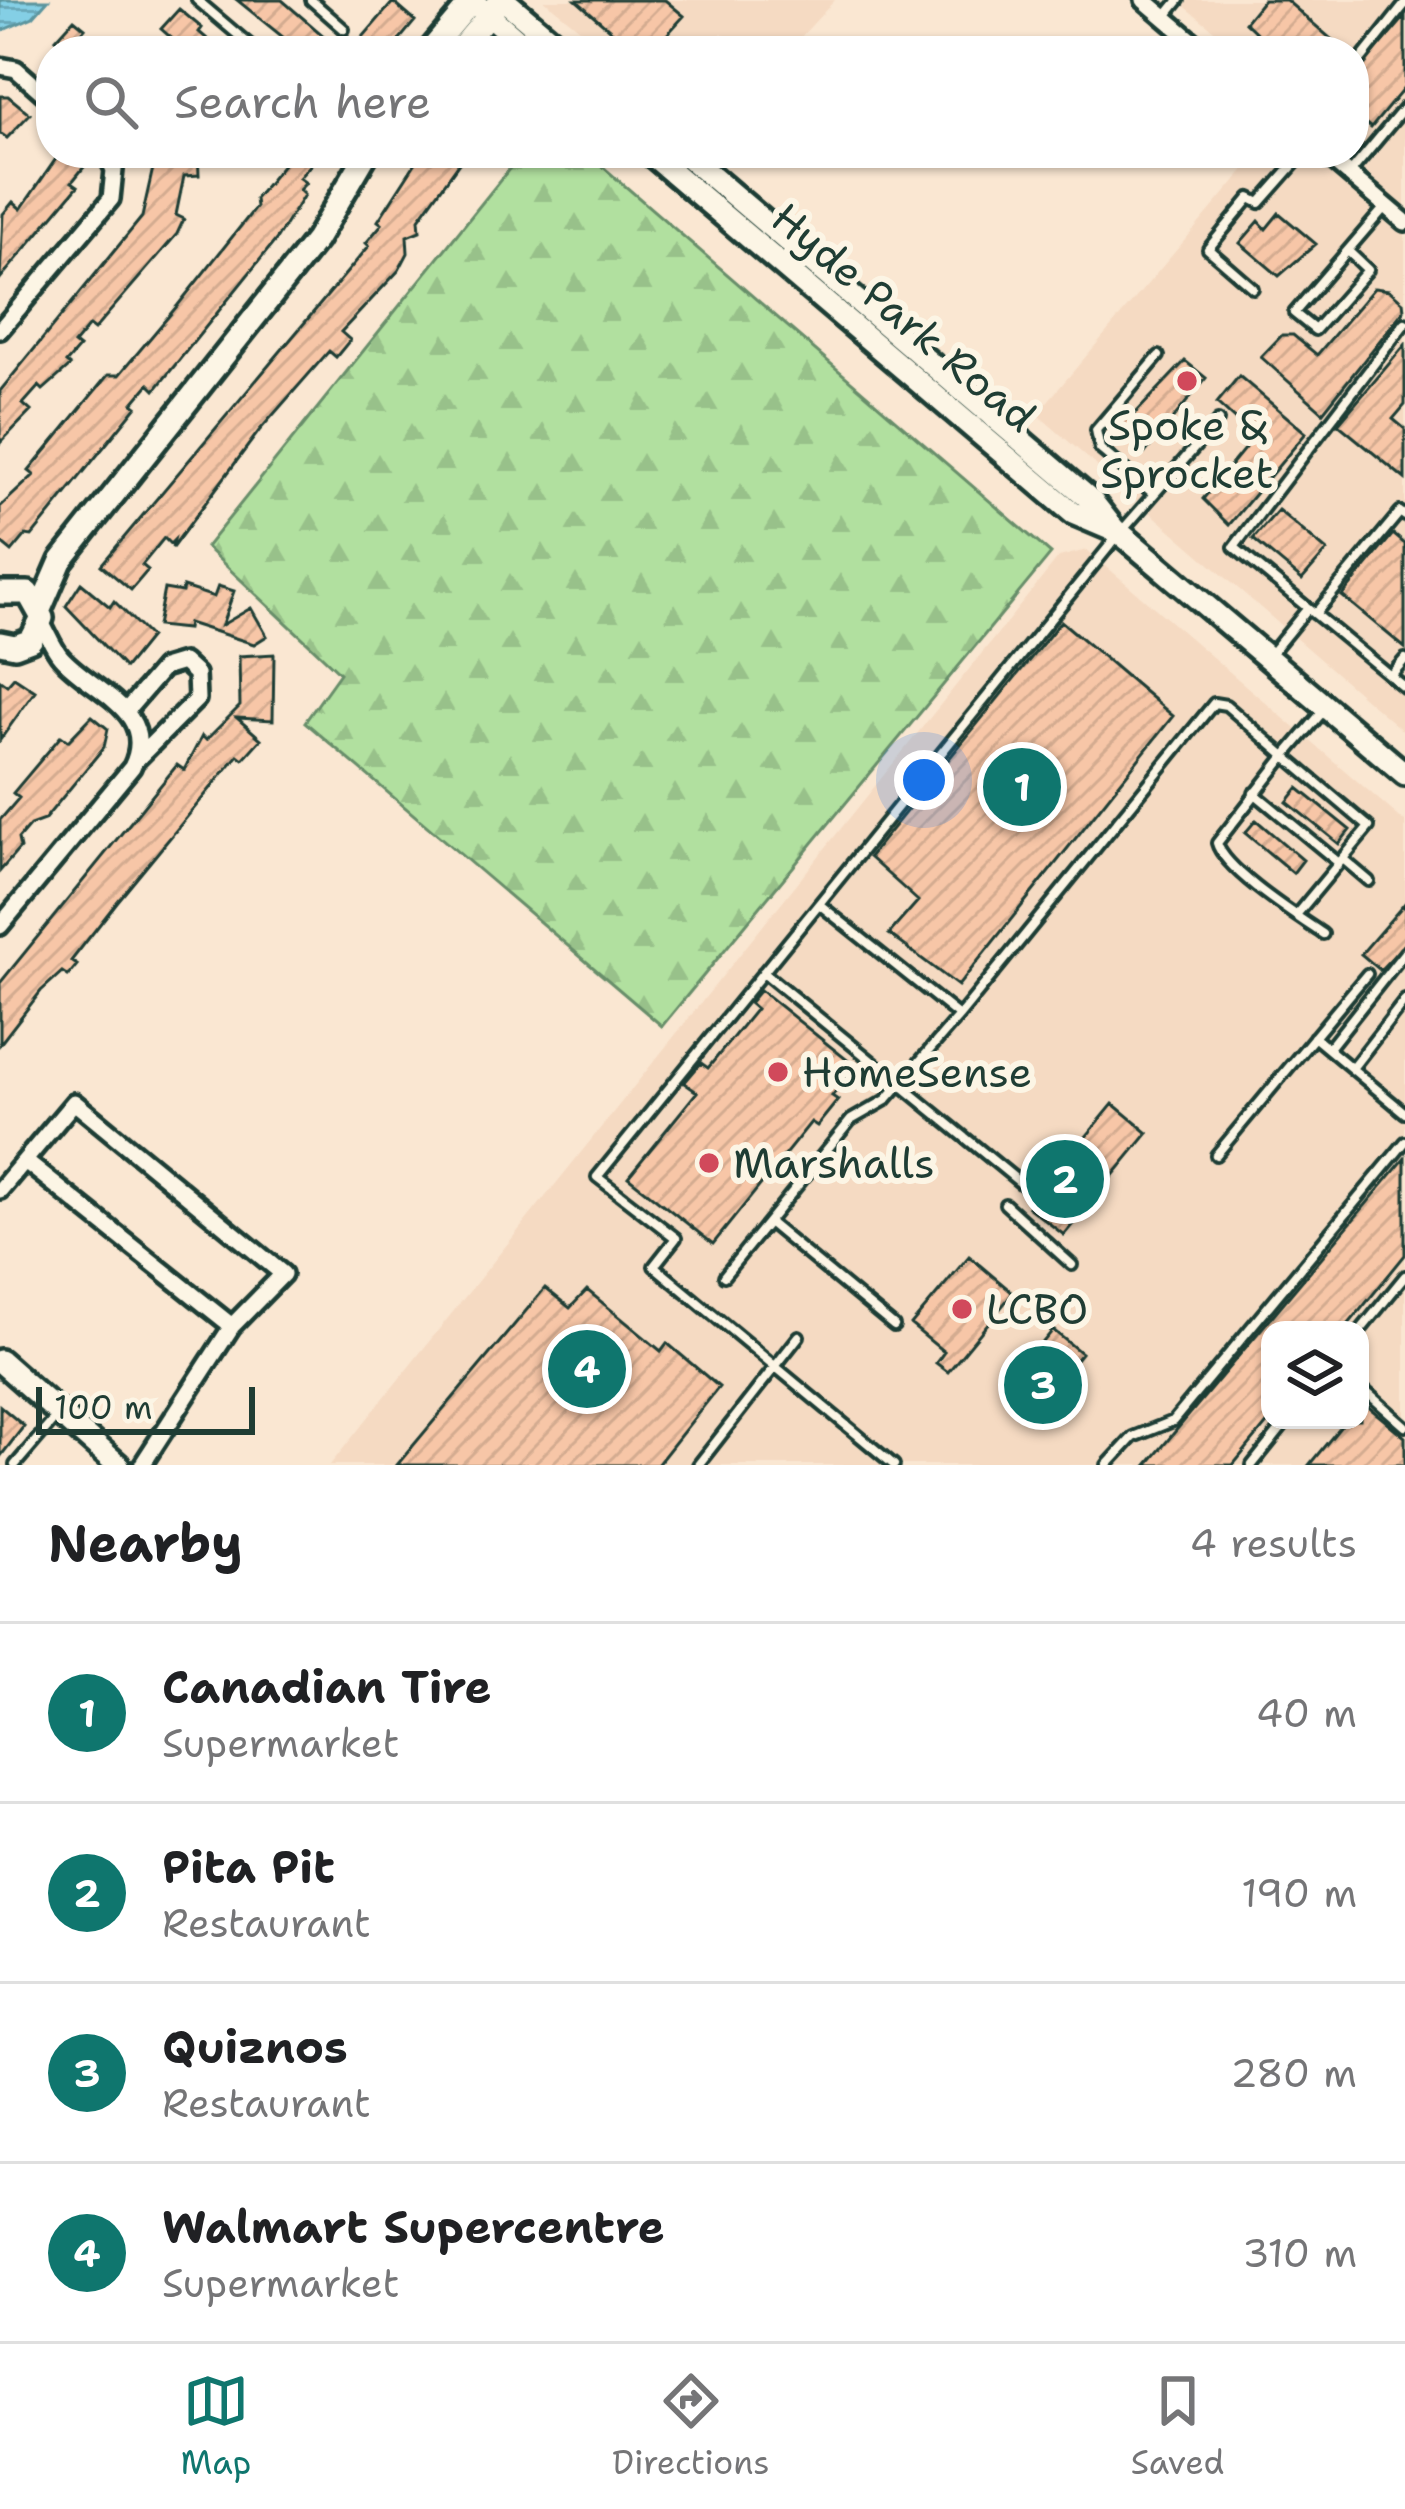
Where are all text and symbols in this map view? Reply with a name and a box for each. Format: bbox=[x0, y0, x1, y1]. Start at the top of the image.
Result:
search box bbox=[36, 36, 1369, 168]
icon: search bbox=[78, 69, 144, 135]
text: Search here bbox=[174, 72, 431, 132]
street label: Hyde Park Road bbox=[760, 190, 1048, 444]
marker: Spoke & Sprocket bbox=[1174, 368, 1200, 394]
place label: Spoke & Sprocket bbox=[1100, 397, 1274, 501]
pin: 1 bbox=[983, 742, 1061, 832]
your location bbox=[894, 750, 954, 810]
place label: HomeSense bbox=[802, 1044, 1032, 1100]
marker: HomeSense bbox=[765, 1059, 791, 1085]
pin: 2 bbox=[1026, 1134, 1104, 1224]
place label: Marshalls bbox=[733, 1135, 935, 1191]
marker: Marshalls bbox=[696, 1150, 722, 1176]
place label: LCBO bbox=[986, 1281, 1088, 1337]
marker: LCBO bbox=[949, 1296, 975, 1322]
map controls bbox=[1261, 1321, 1369, 1429]
button: layers bbox=[1261, 1321, 1369, 1429]
pin: 4 bbox=[548, 1324, 626, 1414]
pin: 3 bbox=[1004, 1340, 1082, 1430]
scale bar bbox=[36, 1381, 255, 1434]
text: 100 m bbox=[54, 1385, 153, 1430]
text: Nearby bbox=[48, 1509, 243, 1577]
text: 4 results bbox=[1190, 1517, 1357, 1569]
text: Canadian Tire bbox=[162, 1657, 492, 1717]
text: 1 bbox=[78, 1687, 96, 1739]
text: 40 m bbox=[1256, 1687, 1357, 1739]
text: Supermarket bbox=[162, 1717, 400, 1769]
text: Pita Pit bbox=[162, 1837, 335, 1897]
text: 2 bbox=[73, 1867, 101, 1919]
text: 190 m bbox=[1241, 1867, 1357, 1919]
text: Restaurant bbox=[162, 1897, 371, 1949]
text: Quiznos bbox=[162, 2017, 348, 2077]
text: 3 bbox=[73, 2047, 101, 2099]
text: 280 m bbox=[1230, 2047, 1357, 2099]
text: Restaurant bbox=[162, 2077, 371, 2129]
text: Walmart Supercentre bbox=[162, 2197, 665, 2257]
text: 4 bbox=[73, 2227, 101, 2279]
text: 310 m bbox=[1242, 2227, 1357, 2279]
text: Supermarket bbox=[162, 2257, 400, 2309]
tab: Map bbox=[181, 2368, 251, 2485]
tab: Directions bbox=[612, 2368, 770, 2485]
tab: Saved bbox=[1131, 2368, 1224, 2485]

